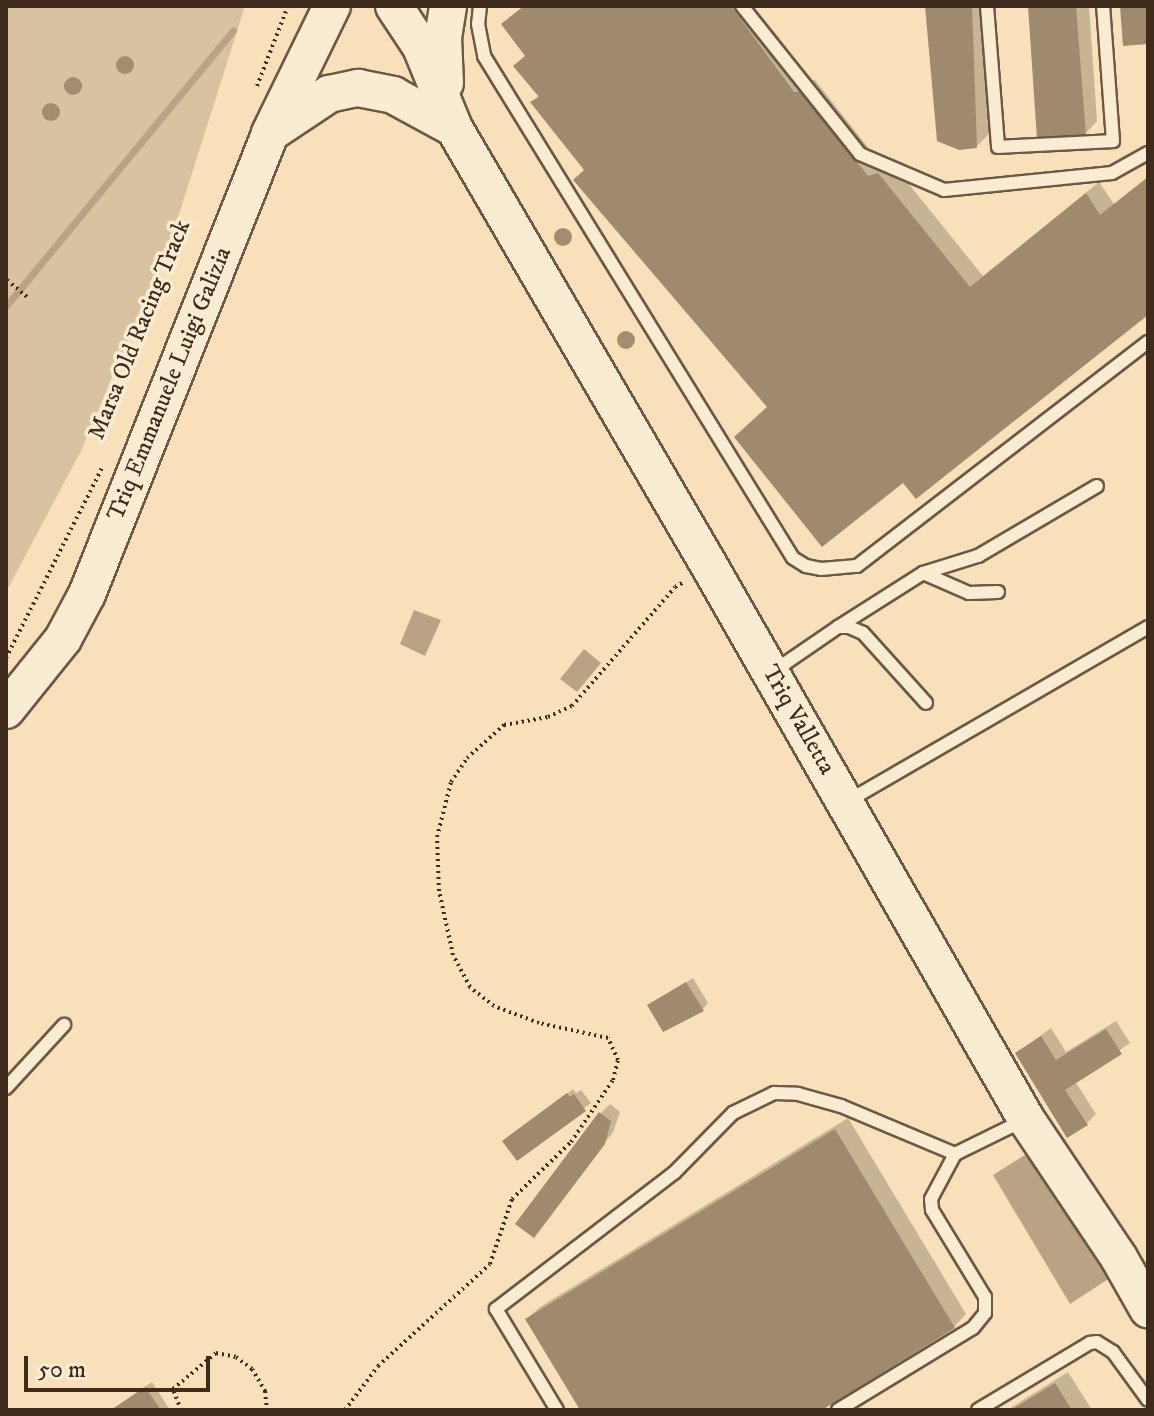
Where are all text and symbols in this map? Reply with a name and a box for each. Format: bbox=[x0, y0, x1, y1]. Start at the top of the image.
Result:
street label: Marsa Old Racing Track bbox=[83, 216, 197, 444]
street label: Triq Emmanuele Luigi Galizia bbox=[102, 243, 238, 525]
street label: Triq Valletta bbox=[755, 660, 841, 780]
scale bar bbox=[28, 1340, 214, 1390]
text: 50 m bbox=[38, 1355, 86, 1385]

